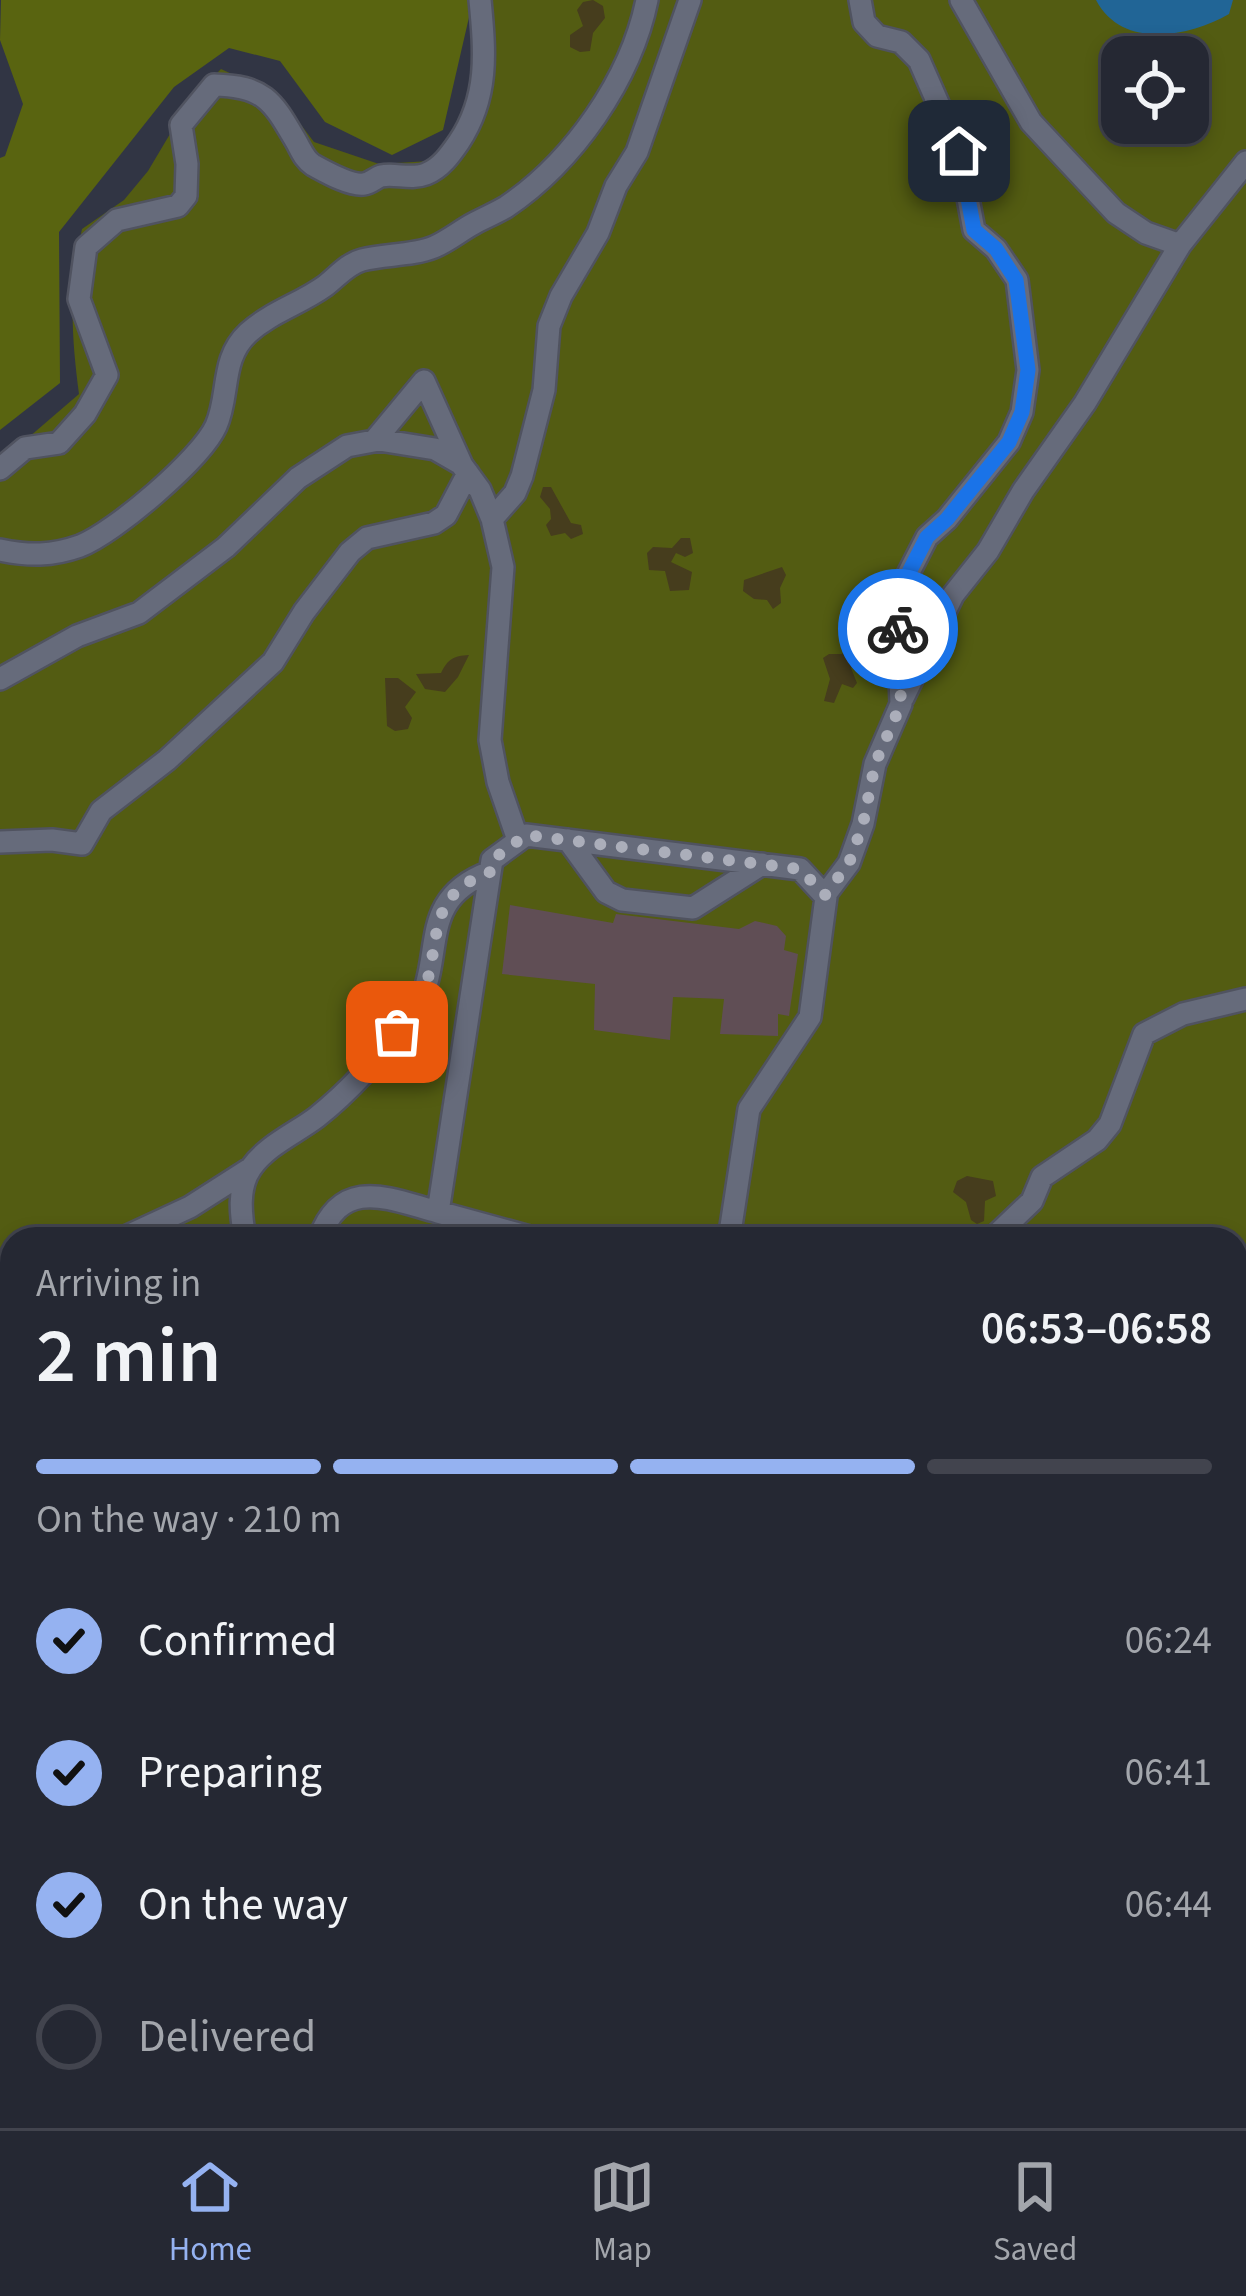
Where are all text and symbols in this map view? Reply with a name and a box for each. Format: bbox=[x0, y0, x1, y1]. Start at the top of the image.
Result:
map controls bbox=[1101, 36, 1209, 144]
button: locate bbox=[1101, 36, 1209, 144]
pin bbox=[908, 100, 1010, 202]
icon: home bbox=[926, 118, 992, 184]
courier bbox=[838, 569, 958, 689]
icon: bike bbox=[865, 596, 931, 662]
pin bbox=[346, 981, 448, 1083]
icon: bag bbox=[364, 999, 430, 1065]
text: Arriving in bbox=[36, 1256, 201, 1312]
text: 06:53–06:58 bbox=[981, 1297, 1212, 1361]
text: 2 min bbox=[36, 1301, 221, 1412]
text: On the way · 210 m bbox=[36, 1492, 342, 1548]
icon: check bbox=[36, 1608, 102, 1674]
text: Confirmed bbox=[138, 1609, 337, 1673]
text: 06:24 bbox=[1125, 1613, 1212, 1669]
icon: check bbox=[36, 1740, 102, 1806]
text: Preparing bbox=[138, 1741, 322, 1805]
text: 06:41 bbox=[1125, 1745, 1212, 1801]
icon: check bbox=[36, 1872, 102, 1938]
text: On the way bbox=[138, 1873, 348, 1937]
text: 06:44 bbox=[1125, 1877, 1212, 1933]
text: Delivered bbox=[138, 2005, 316, 2069]
tab: Home bbox=[169, 2154, 252, 2273]
tab: Map bbox=[589, 2154, 655, 2273]
tab: Saved bbox=[993, 2154, 1077, 2273]

